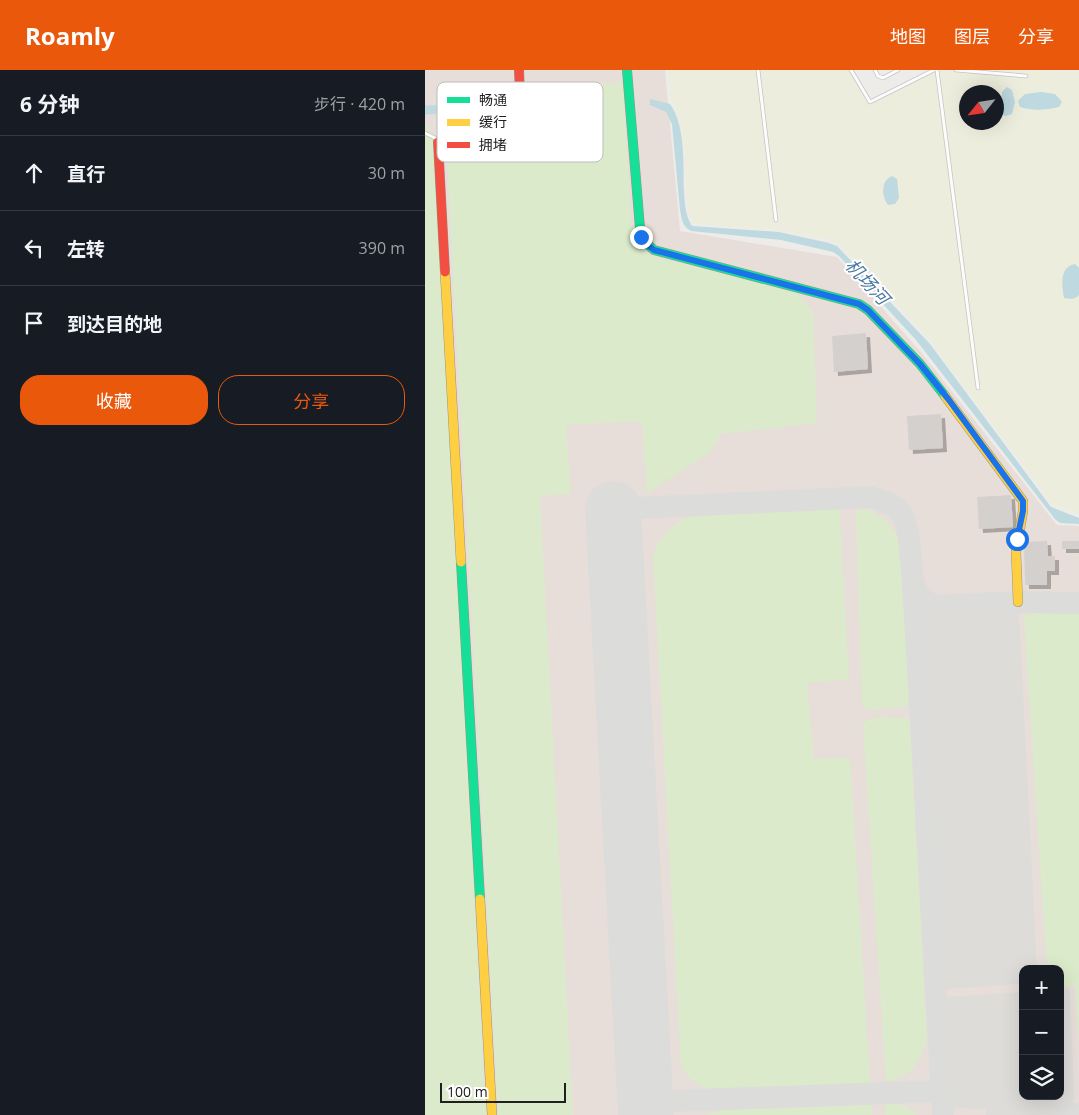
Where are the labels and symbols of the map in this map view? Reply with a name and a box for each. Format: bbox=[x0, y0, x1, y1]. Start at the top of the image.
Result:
legend bbox=[437, 82, 603, 162]
north arrow bbox=[959, 85, 1004, 130]
text: 畅通 bbox=[479, 90, 507, 109]
text: 缓行 bbox=[479, 112, 507, 131]
text: 拥堵 bbox=[479, 135, 507, 154]
route end bbox=[630, 226, 653, 249]
water label: 机场河 bbox=[841, 253, 897, 311]
route start bbox=[1006, 528, 1029, 551]
scale bar bbox=[440, 1080, 566, 1103]

